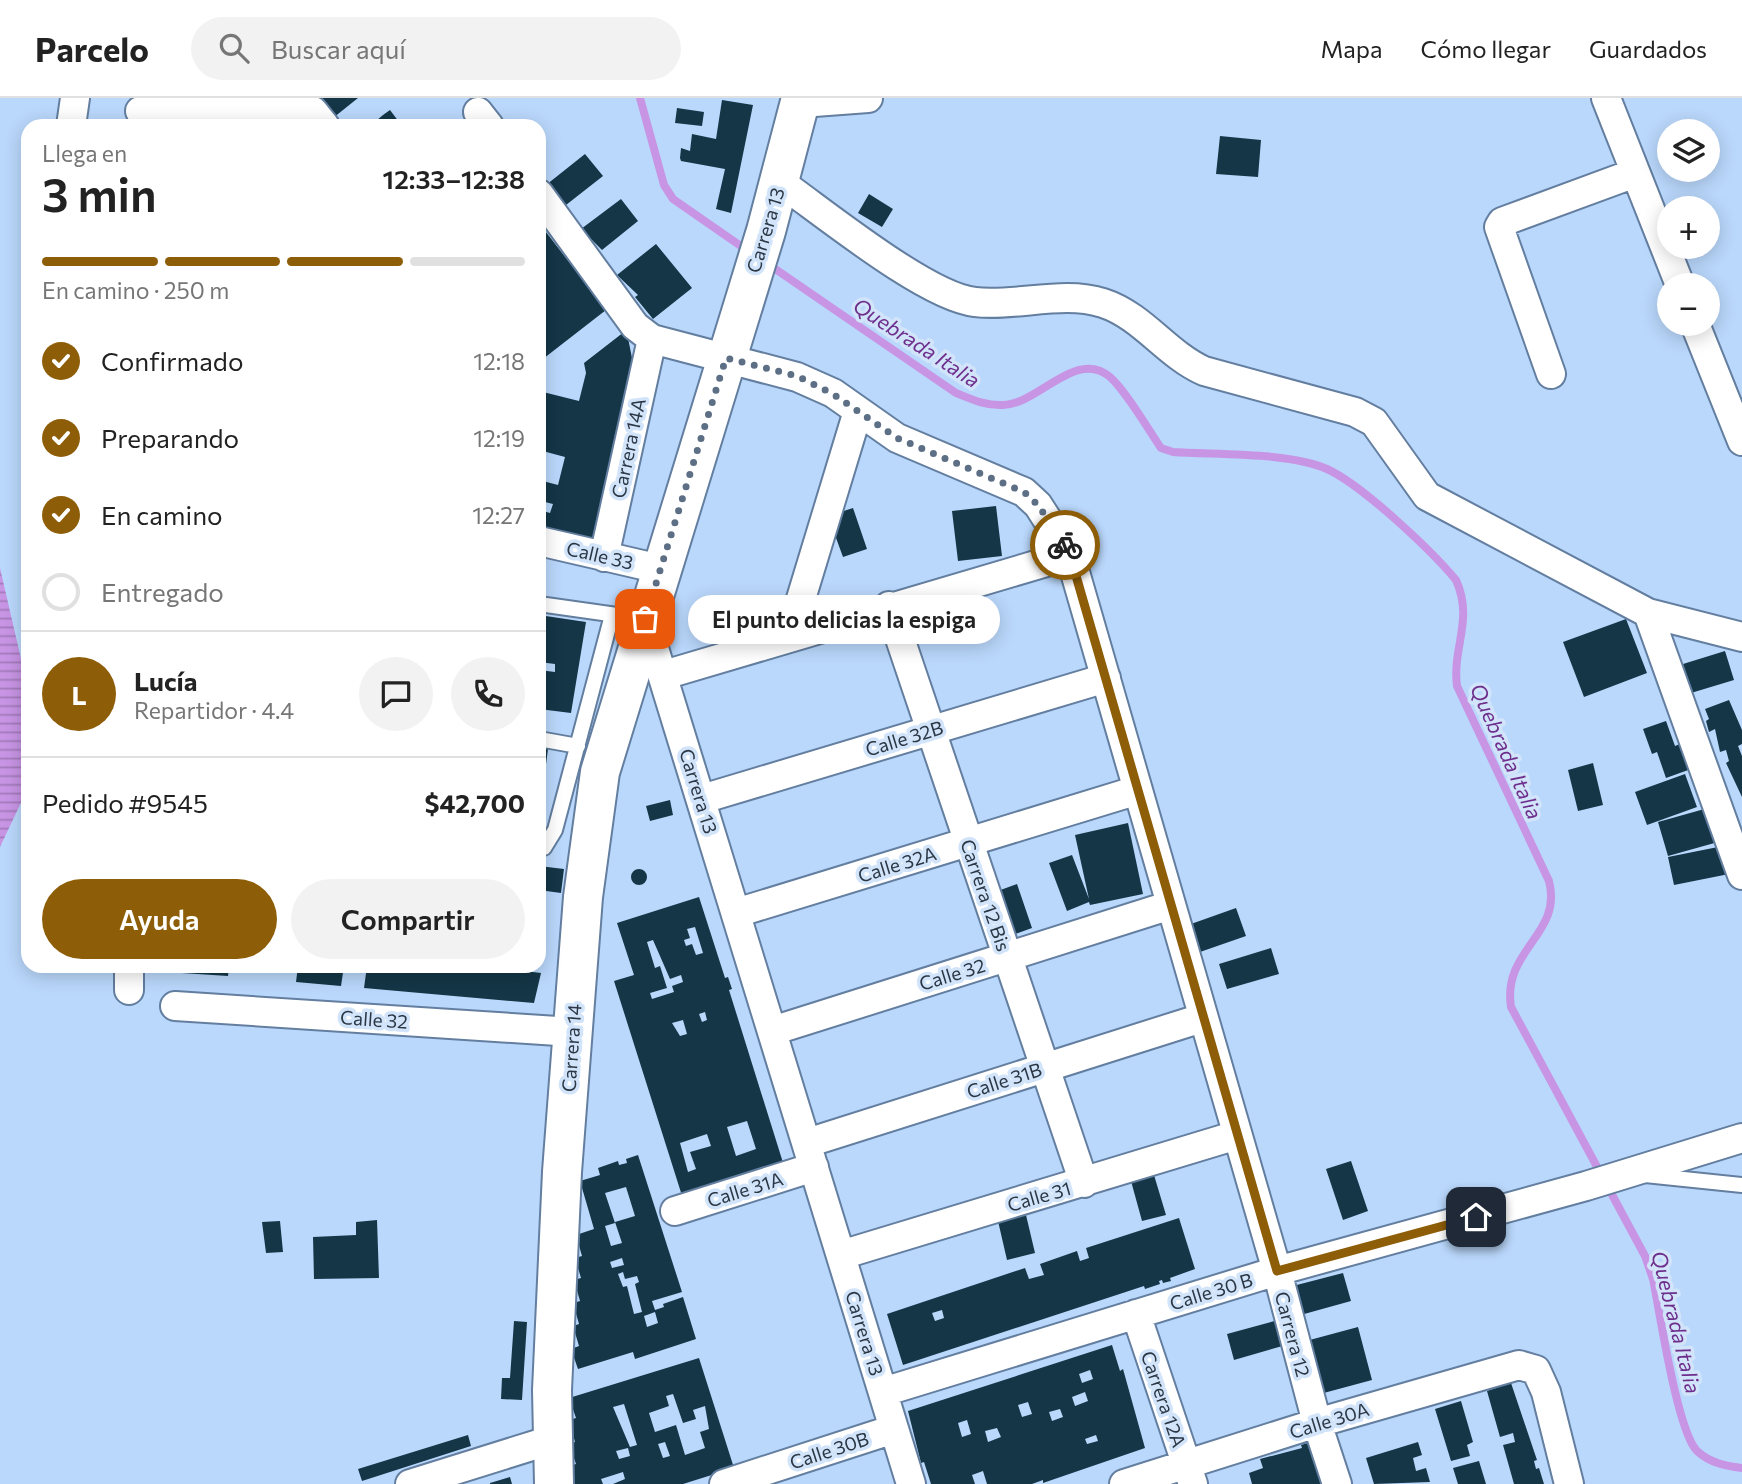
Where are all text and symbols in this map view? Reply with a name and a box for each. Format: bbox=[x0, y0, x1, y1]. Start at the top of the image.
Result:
search box bbox=[191, 17, 681, 80]
text: Parcelo bbox=[35, 28, 149, 69]
icon: search bbox=[215, 29, 253, 67]
text: Buscar aquí bbox=[271, 33, 406, 64]
text: Mapa bbox=[1320, 34, 1383, 63]
text: Cómo llegar bbox=[1421, 34, 1551, 63]
text: Guardados bbox=[1589, 34, 1707, 63]
map controls bbox=[1657, 119, 1720, 336]
button: layers bbox=[1657, 119, 1720, 182]
text: Llega en bbox=[42, 139, 127, 167]
text: 12:33–12:38 bbox=[383, 163, 525, 194]
text: 3 min bbox=[42, 165, 157, 221]
street label: Carrera 13 bbox=[741, 185, 789, 275]
button: + bbox=[1657, 196, 1720, 259]
button: − bbox=[1657, 273, 1720, 336]
text: En camino · 250 m bbox=[42, 276, 229, 304]
water label: Quebrada Italia bbox=[849, 292, 985, 392]
icon: check bbox=[42, 342, 80, 380]
text: Confirmado bbox=[101, 345, 243, 376]
text: 12:18 bbox=[473, 347, 525, 375]
street label: Carrera 14A bbox=[606, 396, 650, 500]
icon: check bbox=[42, 419, 80, 457]
text: Preparando bbox=[101, 422, 239, 453]
text: 12:19 bbox=[473, 424, 525, 452]
icon: check bbox=[42, 496, 80, 534]
text: En camino bbox=[101, 499, 223, 530]
text: 12:27 bbox=[472, 501, 525, 529]
courier bbox=[1030, 510, 1100, 580]
icon: bike bbox=[1046, 526, 1084, 564]
street label: Calle 33 bbox=[564, 536, 636, 574]
text: Entregado bbox=[101, 576, 224, 607]
pin bbox=[615, 589, 675, 649]
callout: El punto delicias la espiga bbox=[687, 594, 998, 644]
icon: bag bbox=[626, 600, 664, 638]
text: El punto delicias la espiga bbox=[712, 605, 976, 633]
button: chat bbox=[359, 657, 433, 731]
button: phone bbox=[451, 657, 525, 731]
text: Lucía bbox=[134, 665, 197, 696]
text: L bbox=[71, 679, 87, 710]
water label: Quebrada Italia bbox=[1466, 679, 1548, 823]
text: Repartidor · 4.4 bbox=[134, 696, 294, 724]
street label: Calle 32B bbox=[862, 715, 946, 761]
street label: Carrera 13 bbox=[675, 746, 723, 836]
text: Pedido #9545 bbox=[42, 787, 208, 818]
text: $42,700 bbox=[425, 787, 525, 818]
street label: Carrera 12 Bis bbox=[956, 836, 1016, 954]
street label: Calle 32A bbox=[855, 841, 939, 887]
button: Ayuda bbox=[42, 879, 277, 959]
button: Compartir bbox=[291, 879, 525, 959]
street label: Calle 32 bbox=[916, 953, 988, 995]
street label: Carrera 14 bbox=[556, 1003, 586, 1093]
street label: Calle 32 bbox=[339, 1005, 409, 1033]
street label: Calle 31B bbox=[964, 1057, 1044, 1103]
street label: Calle 31A bbox=[704, 1167, 786, 1211]
street label: Calle 31 bbox=[1004, 1176, 1074, 1216]
pin bbox=[1446, 1187, 1506, 1247]
icon: home bbox=[1457, 1198, 1495, 1236]
water label: Quebrada Italia bbox=[1647, 1248, 1707, 1396]
street label: Calle 30 B bbox=[1167, 1268, 1255, 1314]
street label: Carrera 13 bbox=[841, 1288, 889, 1378]
street label: Carrera 12 bbox=[1271, 1289, 1315, 1379]
street label: Carrera 12A bbox=[1137, 1348, 1191, 1450]
street label: Calle 30A bbox=[1286, 1397, 1372, 1443]
street label: Calle 30B bbox=[787, 1426, 871, 1474]

